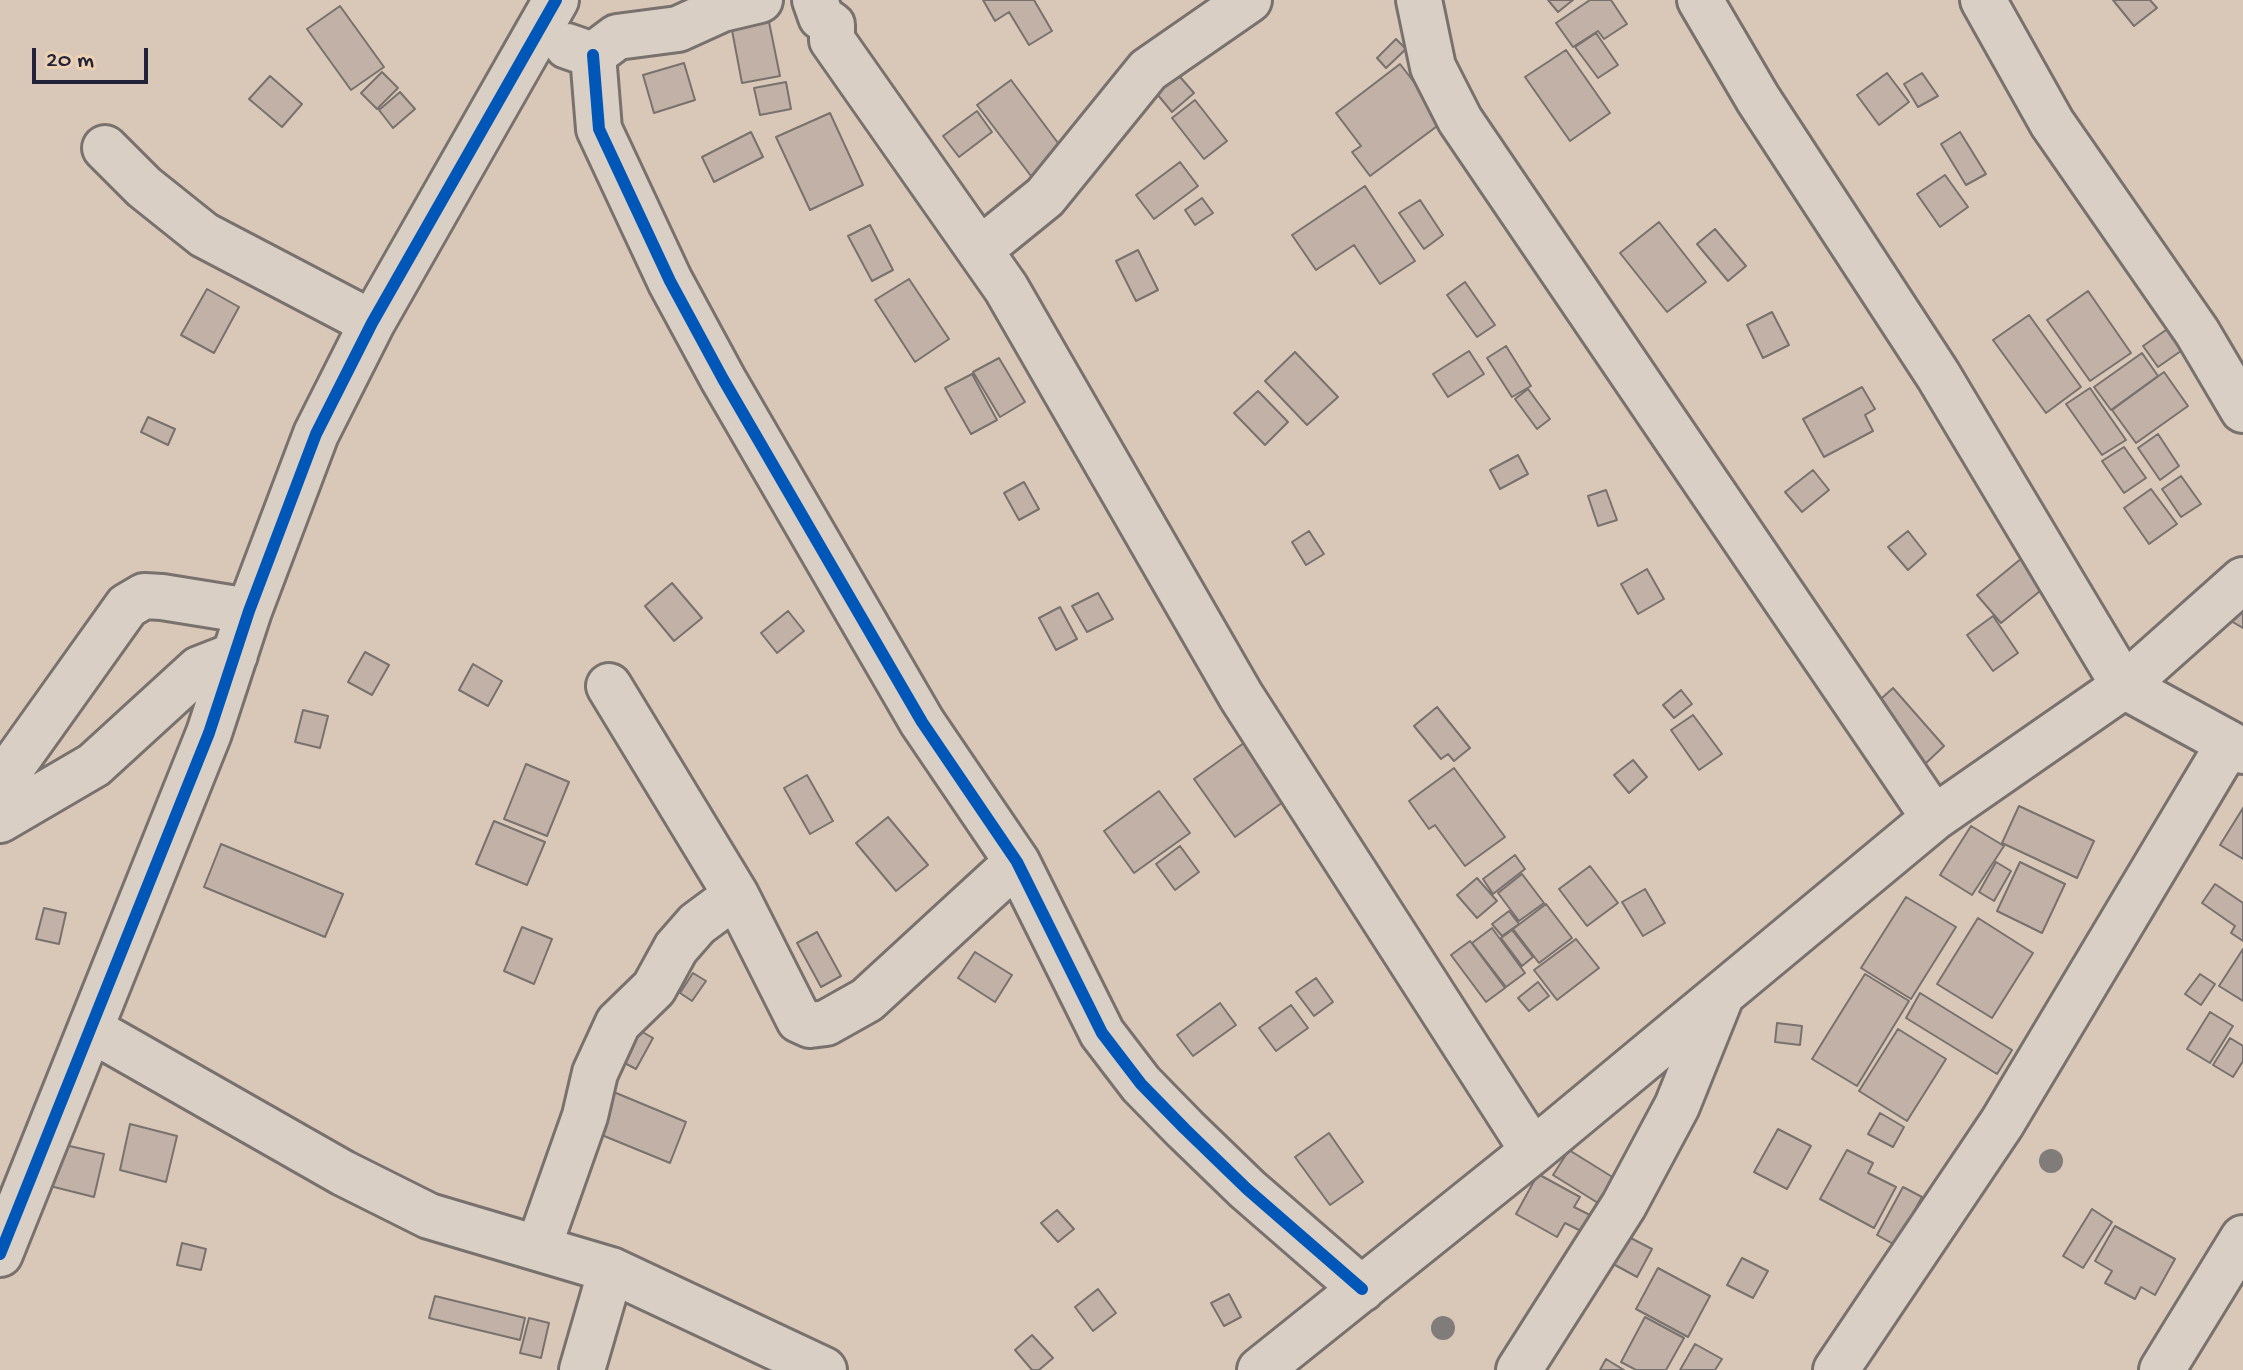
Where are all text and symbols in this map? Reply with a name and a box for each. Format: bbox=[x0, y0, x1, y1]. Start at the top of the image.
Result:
scale bar bbox=[36, 32, 152, 82]
text: 20 m bbox=[46, 47, 94, 76]

